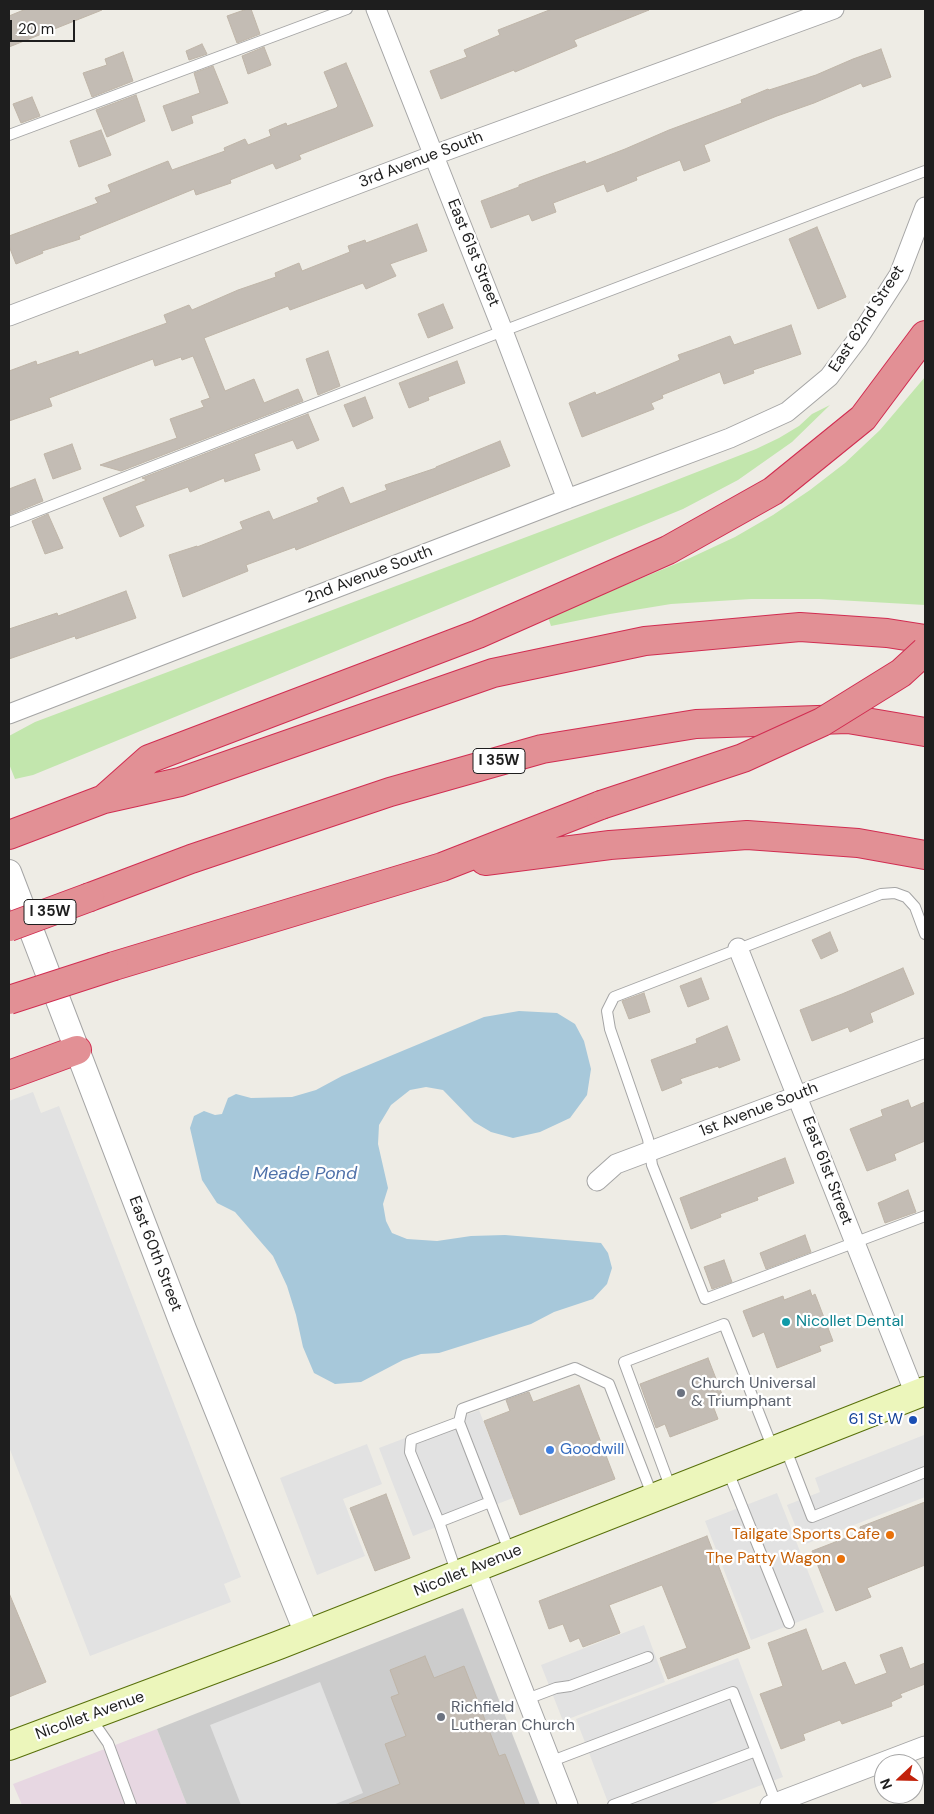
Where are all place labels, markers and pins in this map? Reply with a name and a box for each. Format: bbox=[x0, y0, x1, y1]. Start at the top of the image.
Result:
place label: Nicollet Dental bbox=[796, 1312, 904, 1332]
marker: Nicollet Dental bbox=[780, 1316, 792, 1328]
place label: Church Universal & Triumphant bbox=[691, 1374, 816, 1412]
marker: Church Universal & Triumphant bbox=[675, 1387, 687, 1399]
place label: 61 St W bbox=[848, 1410, 903, 1430]
marker: 61 St W bbox=[907, 1414, 919, 1426]
place label: Goodwill bbox=[560, 1440, 624, 1460]
marker: Goodwill bbox=[544, 1444, 556, 1456]
place label: Tailgate Sports Cafe bbox=[732, 1525, 880, 1545]
marker: Tailgate Sports Cafe bbox=[884, 1529, 896, 1541]
place label: The Patty Wagon bbox=[706, 1549, 831, 1569]
marker: The Patty Wagon bbox=[835, 1553, 847, 1565]
place label: Richfield Lutheran Church bbox=[451, 1698, 575, 1736]
marker: Richfield Lutheran Church bbox=[435, 1711, 447, 1723]

